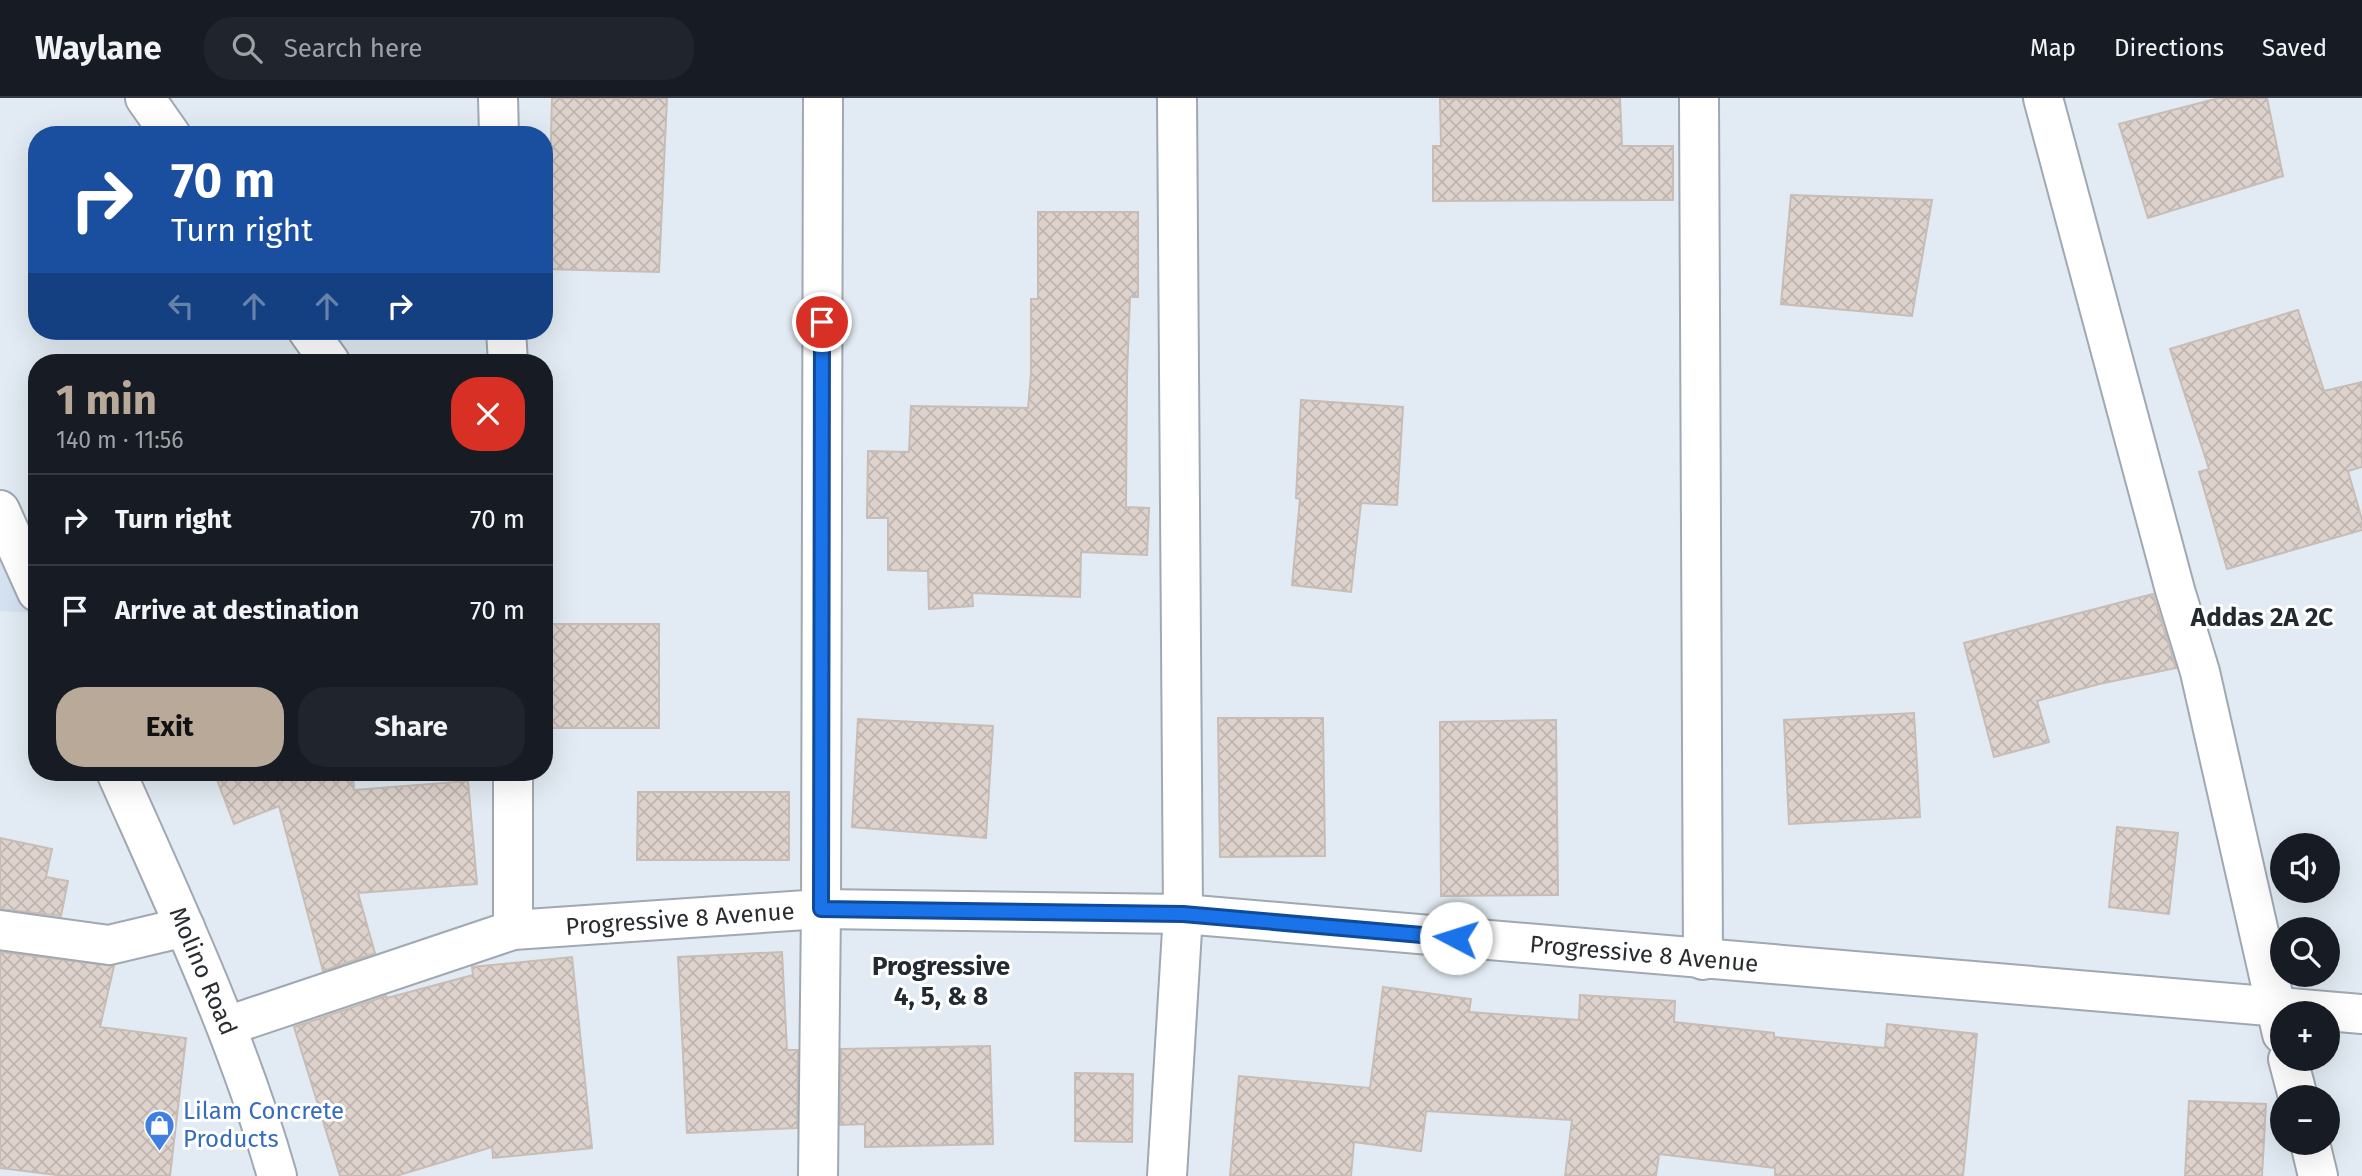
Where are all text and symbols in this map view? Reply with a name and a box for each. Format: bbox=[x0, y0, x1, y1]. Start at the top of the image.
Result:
search box bbox=[204, 17, 694, 80]
text: Waylane bbox=[35, 28, 162, 68]
icon: search bbox=[228, 29, 266, 67]
text: Search here bbox=[284, 33, 423, 64]
text: Map bbox=[2030, 34, 2076, 62]
text: Directions bbox=[2114, 34, 2224, 62]
text: Saved bbox=[2262, 34, 2327, 62]
text: 70 m bbox=[171, 151, 275, 210]
icon: right bbox=[56, 154, 147, 245]
text: Turn right bbox=[171, 211, 313, 249]
icon: left bbox=[162, 287, 200, 325]
icon: ahead bbox=[235, 287, 273, 325]
icon: ahead bbox=[308, 287, 346, 325]
icon: right bbox=[381, 287, 419, 325]
pin bbox=[792, 292, 852, 352]
icon: arrive bbox=[803, 303, 841, 341]
text: 1 min bbox=[56, 375, 157, 425]
button: close bbox=[451, 377, 525, 451]
text: 140 m · 11:56 bbox=[56, 426, 184, 454]
icon: right bbox=[56, 501, 94, 539]
text: Turn right bbox=[115, 504, 232, 535]
text: 70 m bbox=[470, 504, 525, 535]
icon: arrive bbox=[56, 592, 94, 630]
text: Arrive at destination bbox=[115, 595, 359, 626]
text: 70 m bbox=[470, 595, 525, 626]
district label: Addas 2A 2C bbox=[2190, 602, 2333, 633]
button: Exit bbox=[56, 687, 284, 767]
button: Share bbox=[298, 687, 525, 767]
map controls bbox=[2270, 833, 2340, 1155]
button: sound bbox=[2270, 833, 2340, 903]
street label: Progressive 8 Avenue bbox=[565, 897, 795, 941]
position arrow bbox=[1419, 901, 1493, 975]
street label: Molino Road bbox=[163, 903, 243, 1039]
button: search bbox=[2270, 917, 2340, 987]
street label: Progressive 8 Avenue bbox=[1528, 930, 1760, 978]
district label: Progressive 4, 5, & 8 bbox=[872, 951, 1010, 1012]
button: + bbox=[2270, 1001, 2340, 1071]
button: − bbox=[2270, 1085, 2340, 1155]
place label: Lilam Concrete Products bbox=[183, 1097, 344, 1153]
shop icon: Lilam Concrete Products bbox=[143, 1108, 177, 1152]

